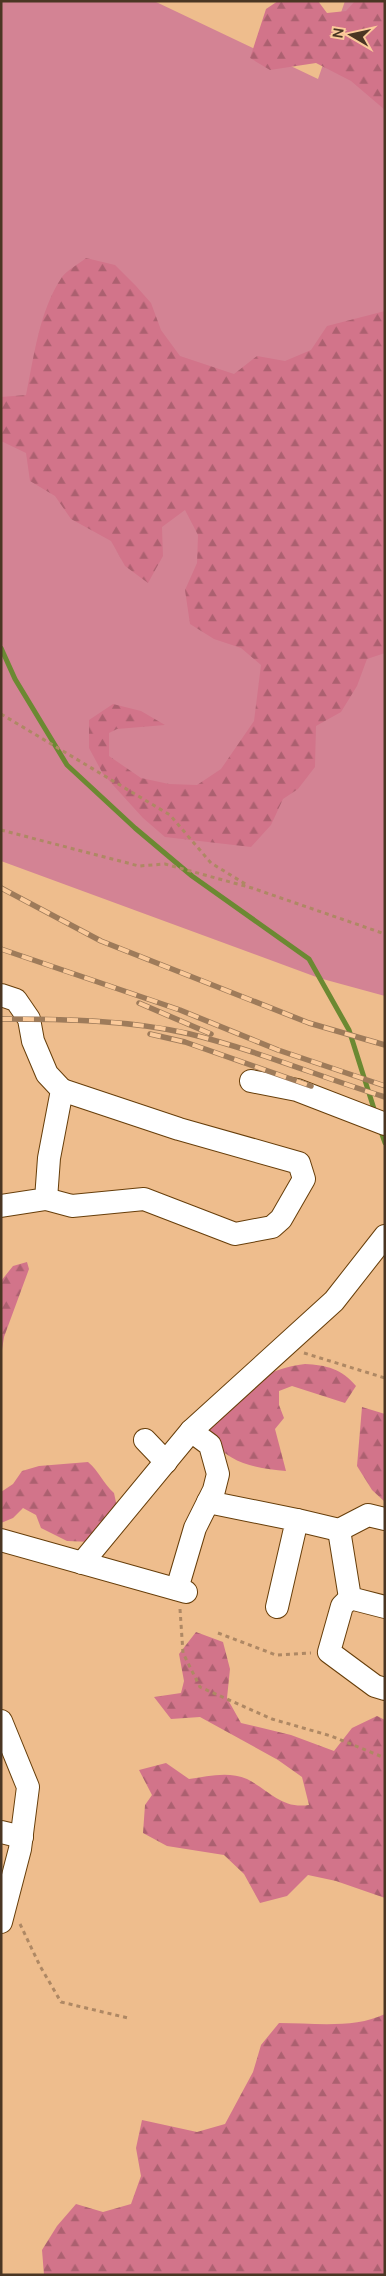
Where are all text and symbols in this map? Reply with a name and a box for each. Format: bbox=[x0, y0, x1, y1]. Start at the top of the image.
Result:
north arrow bbox=[326, 10, 376, 60]
text: N bbox=[327, 26, 348, 39]

